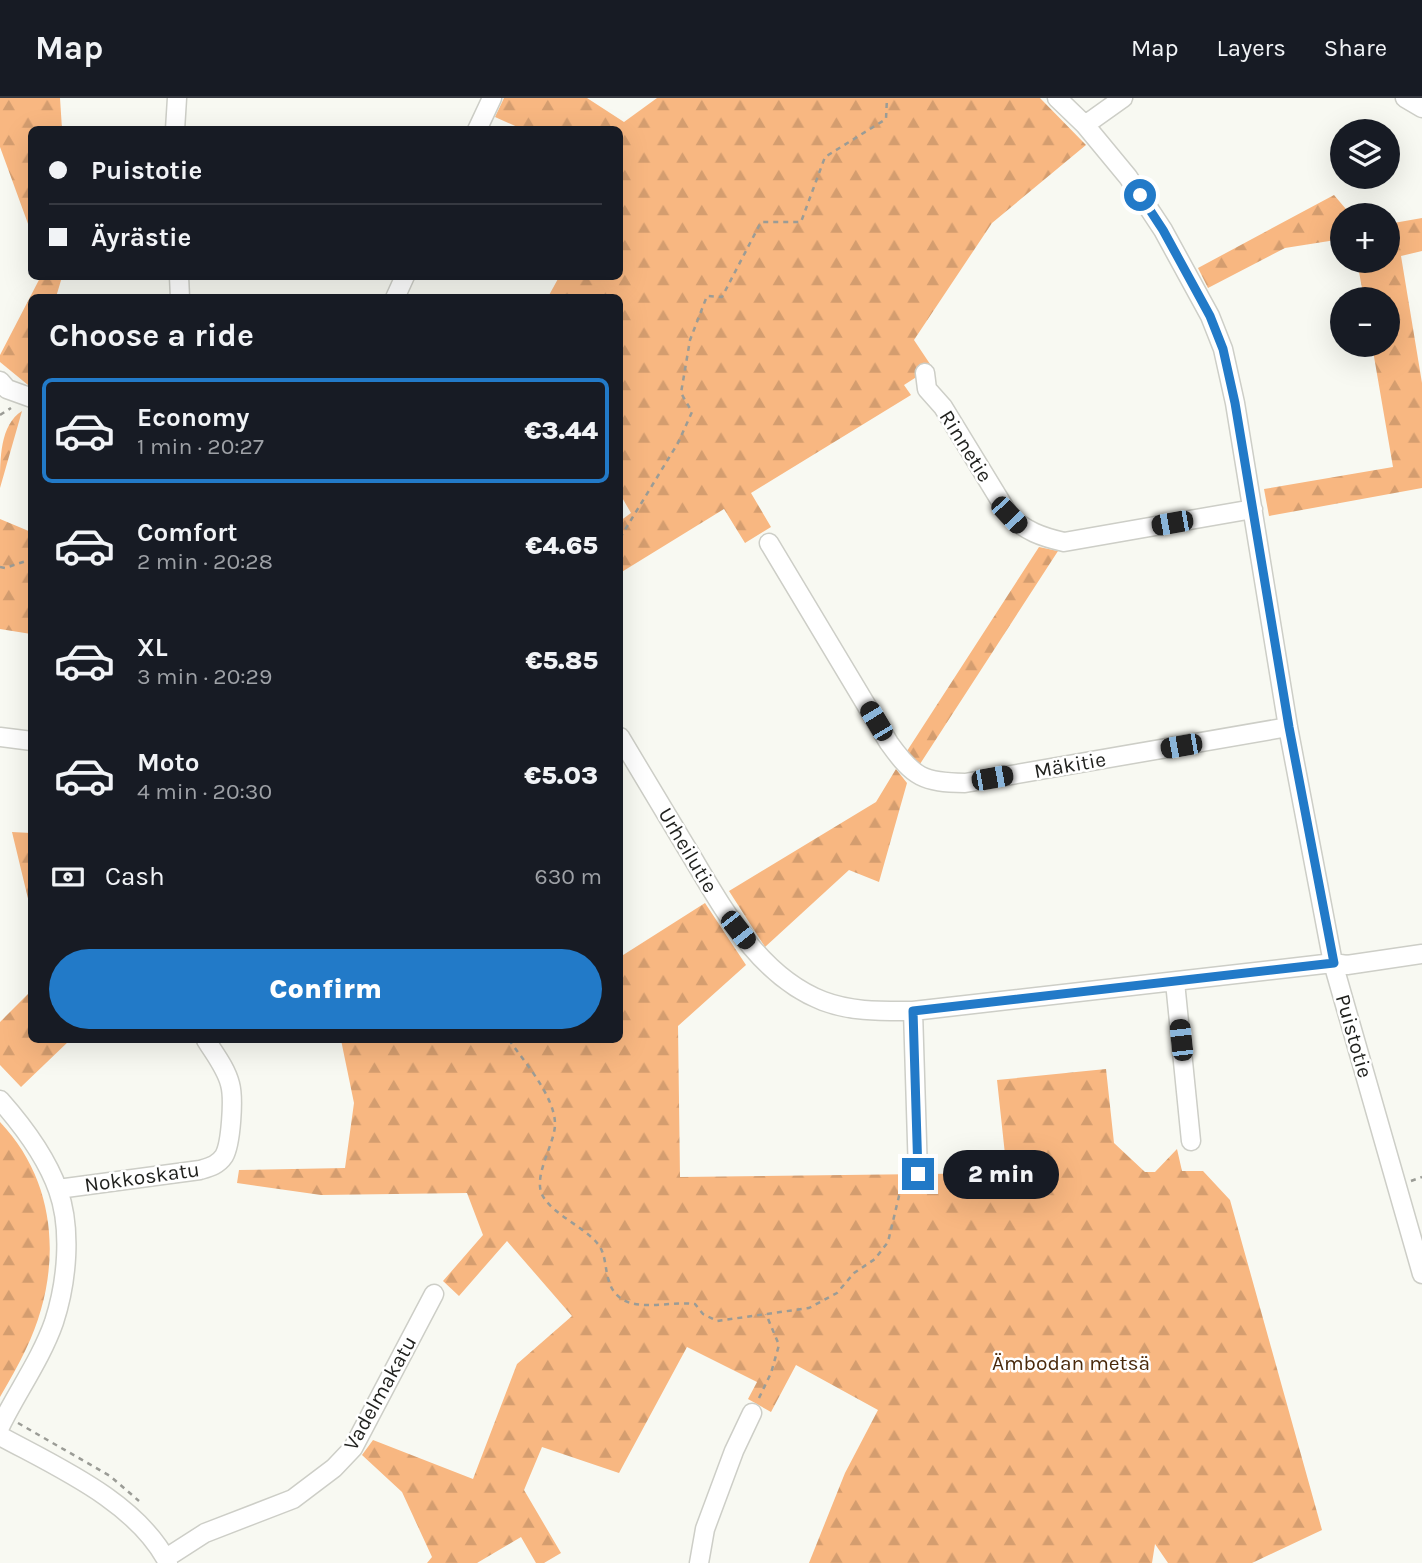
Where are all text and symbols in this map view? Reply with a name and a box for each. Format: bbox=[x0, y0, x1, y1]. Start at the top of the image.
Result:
text: Map bbox=[35, 29, 103, 67]
text: Map bbox=[1131, 34, 1179, 62]
text: Layers bbox=[1217, 34, 1286, 62]
text: Share bbox=[1324, 34, 1387, 62]
map controls bbox=[1330, 119, 1400, 357]
button: layers bbox=[1330, 119, 1400, 189]
text: Puistotie bbox=[91, 155, 202, 186]
route start bbox=[1124, 179, 1156, 211]
button: + bbox=[1330, 203, 1400, 273]
text: Äyrästie bbox=[91, 222, 191, 253]
button: − bbox=[1330, 287, 1400, 357]
text: Choose a ride bbox=[49, 317, 254, 354]
icon: car bbox=[53, 399, 116, 462]
text: Economy bbox=[137, 402, 249, 433]
street label: Rinnetie bbox=[935, 406, 997, 486]
text: €3.44 bbox=[524, 415, 598, 446]
text: 1 min · 20:27 bbox=[137, 433, 264, 460]
car bbox=[987, 492, 1032, 538]
car bbox=[1150, 509, 1195, 537]
icon: car bbox=[53, 514, 116, 577]
text: Comfort bbox=[137, 517, 238, 548]
text: €4.65 bbox=[526, 530, 598, 561]
text: 2 min · 20:28 bbox=[137, 548, 273, 575]
icon: car bbox=[53, 629, 116, 692]
text: XL bbox=[137, 632, 168, 663]
text: €5.85 bbox=[525, 645, 598, 676]
text: 3 min · 20:29 bbox=[137, 663, 272, 690]
car bbox=[857, 698, 896, 744]
car bbox=[1159, 732, 1204, 760]
icon: car bbox=[53, 744, 116, 807]
text: Moto bbox=[137, 747, 199, 778]
street label: Mäkitie bbox=[1032, 747, 1108, 783]
text: €5.03 bbox=[524, 760, 598, 791]
car bbox=[970, 764, 1015, 792]
text: 4 min · 20:30 bbox=[137, 778, 272, 805]
street label: Urheilutie bbox=[653, 803, 723, 897]
icon: cash bbox=[49, 858, 87, 896]
text: Cash bbox=[105, 861, 165, 892]
text: 630 m bbox=[535, 863, 602, 890]
car bbox=[717, 907, 760, 953]
button: Confirm bbox=[49, 949, 602, 1029]
street label: Puistotie bbox=[1331, 991, 1377, 1081]
car bbox=[1169, 1018, 1194, 1062]
callout: 2 min bbox=[942, 1150, 1058, 1198]
street label: Nokkoskatu bbox=[83, 1157, 201, 1197]
route end bbox=[902, 1158, 934, 1190]
text: 2 min bbox=[968, 1161, 1034, 1188]
street label: Vadelmakatu bbox=[339, 1332, 421, 1454]
park label: Ämbodan metsä bbox=[992, 1351, 1150, 1375]

